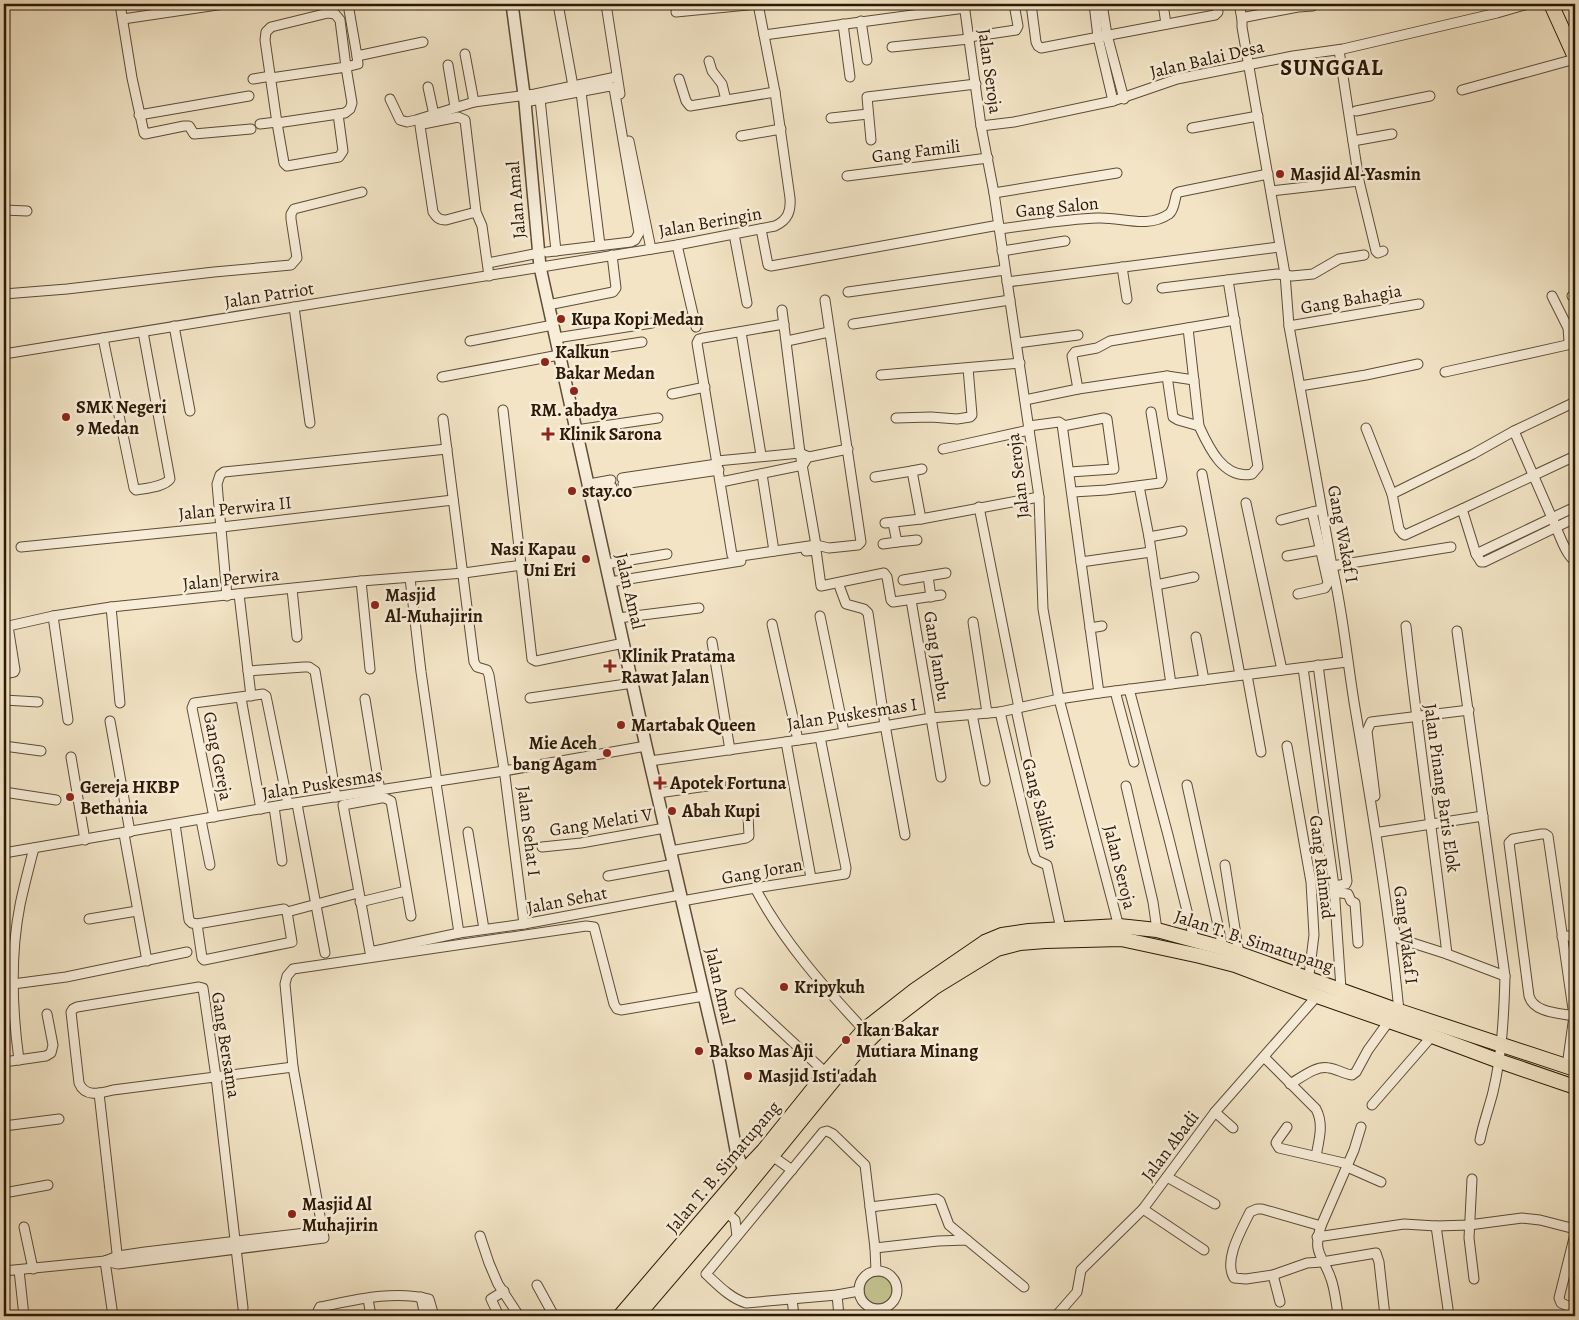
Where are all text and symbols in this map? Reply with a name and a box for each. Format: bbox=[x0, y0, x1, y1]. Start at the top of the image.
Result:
street label: Jalan Seroja bbox=[972, 27, 1008, 116]
street label: Jalan Balai Desa bbox=[1147, 34, 1267, 84]
district label: SUNGGAL bbox=[1280, 53, 1384, 83]
street label: Gang Famili bbox=[870, 134, 962, 168]
street label: Jalan Amal bbox=[501, 160, 531, 240]
place label: Masjid Al-Yasmin bbox=[1290, 162, 1421, 186]
marker: Masjid Al-Yasmin bbox=[1274, 168, 1286, 180]
street label: Gang Salon bbox=[1014, 191, 1100, 223]
street label: Jalan Beringin bbox=[657, 201, 764, 243]
street label: Jalan Patriot bbox=[222, 276, 316, 314]
street label: Gang Bahagia bbox=[1299, 278, 1404, 320]
place label: Kupa Kopi Medan bbox=[571, 307, 704, 331]
marker: Kupa Kopi Medan bbox=[555, 313, 567, 325]
place label: Kalkun Bakar Medan bbox=[555, 340, 655, 385]
marker: Kalkun Bakar Medan bbox=[539, 356, 551, 368]
marker: RM. abadya bbox=[568, 385, 580, 397]
place label: SMK Negeri 9 Medan bbox=[76, 395, 167, 440]
place label: RM. abadya bbox=[530, 398, 618, 422]
marker: SMK Negeri 9 Medan bbox=[60, 411, 72, 423]
place label: Klinik Sarona bbox=[559, 422, 662, 446]
marker: Klinik Sarona bbox=[541, 427, 555, 441]
street label: Jalan Seroja bbox=[1001, 431, 1035, 520]
place label: stay.co bbox=[582, 479, 632, 503]
street label: Gang Wakaf I bbox=[1322, 483, 1364, 585]
marker: stay.co bbox=[566, 485, 578, 497]
street label: Jalan Perwira II bbox=[177, 490, 293, 526]
place label: Nasi Kapau Uni Eri bbox=[490, 537, 576, 582]
street label: Jalan Amal bbox=[610, 550, 651, 632]
marker: Nasi Kapau Uni Eri bbox=[580, 553, 592, 565]
street label: Jalan Perwira bbox=[181, 562, 281, 596]
place label: Masjid Al-Muhajirin bbox=[384, 583, 483, 628]
marker: Masjid Al-Muhajirin bbox=[369, 599, 381, 611]
street label: Gang Jambu bbox=[918, 610, 956, 703]
place label: Klinik Pratama Rawat Jalan bbox=[621, 644, 736, 689]
marker: Klinik Pratama Rawat Jalan bbox=[603, 659, 617, 673]
street label: Jalan Puskesmas I bbox=[785, 692, 919, 736]
street label: Jalan Pinang Baris Elok bbox=[1418, 702, 1466, 874]
street label: Gang Gereja bbox=[198, 710, 238, 803]
place label: Martabak Queen bbox=[631, 713, 756, 737]
marker: Martabak Queen bbox=[615, 719, 627, 731]
place label: Mie Aceh bang Agam bbox=[512, 731, 597, 776]
marker: Mie Aceh bang Agam bbox=[601, 747, 613, 759]
street label: Gang Salikin bbox=[1016, 756, 1064, 852]
street label: Jalan Puskesmas bbox=[260, 763, 384, 805]
place label: Apotek Fortuna bbox=[669, 771, 787, 795]
place label: Gereja HKBP Bethania bbox=[80, 775, 180, 820]
marker: Apotek Fortuna bbox=[654, 777, 666, 789]
street label: Jalan Sehat I bbox=[512, 784, 546, 878]
marker: Gereja HKBP Bethania bbox=[64, 791, 76, 803]
place label: Abah Kupi bbox=[681, 799, 760, 823]
street label: Gang Melati V bbox=[548, 802, 654, 842]
marker: Abah Kupi bbox=[666, 805, 678, 817]
street label: Gang Rahmad bbox=[1304, 814, 1340, 921]
street label: Jalan Seroja bbox=[1098, 822, 1142, 912]
street label: Gang Joran bbox=[720, 852, 804, 890]
street label: Jalan Sehat bbox=[525, 880, 609, 920]
street label: Gang Wakaf I bbox=[1388, 884, 1424, 986]
street label: Jalan T. B. Simatupang bbox=[1171, 904, 1337, 978]
street label: Jalan Amal bbox=[700, 945, 741, 1027]
place label: Kripykuh bbox=[794, 975, 865, 999]
marker: Kripykuh bbox=[778, 981, 790, 993]
street label: Gang Bersama bbox=[206, 990, 246, 1100]
place label: Ikan Bakar Mutiara Minang bbox=[856, 1018, 979, 1063]
marker: Ikan Bakar Mutiara Minang bbox=[840, 1034, 852, 1046]
place label: Bakso Mas Aji bbox=[709, 1039, 814, 1063]
marker: Bakso Mas Aji bbox=[693, 1045, 705, 1057]
place label: Masjid Isti'adah bbox=[758, 1064, 877, 1088]
marker: Masjid Isti'adah bbox=[742, 1070, 754, 1082]
street label: Jalan T. B. Simatupang bbox=[660, 1096, 786, 1238]
street label: Jalan Abadi bbox=[1136, 1106, 1204, 1186]
place label: Masjid Al Muhajirin bbox=[302, 1192, 378, 1237]
marker: Masjid Al Muhajirin bbox=[286, 1208, 298, 1220]

